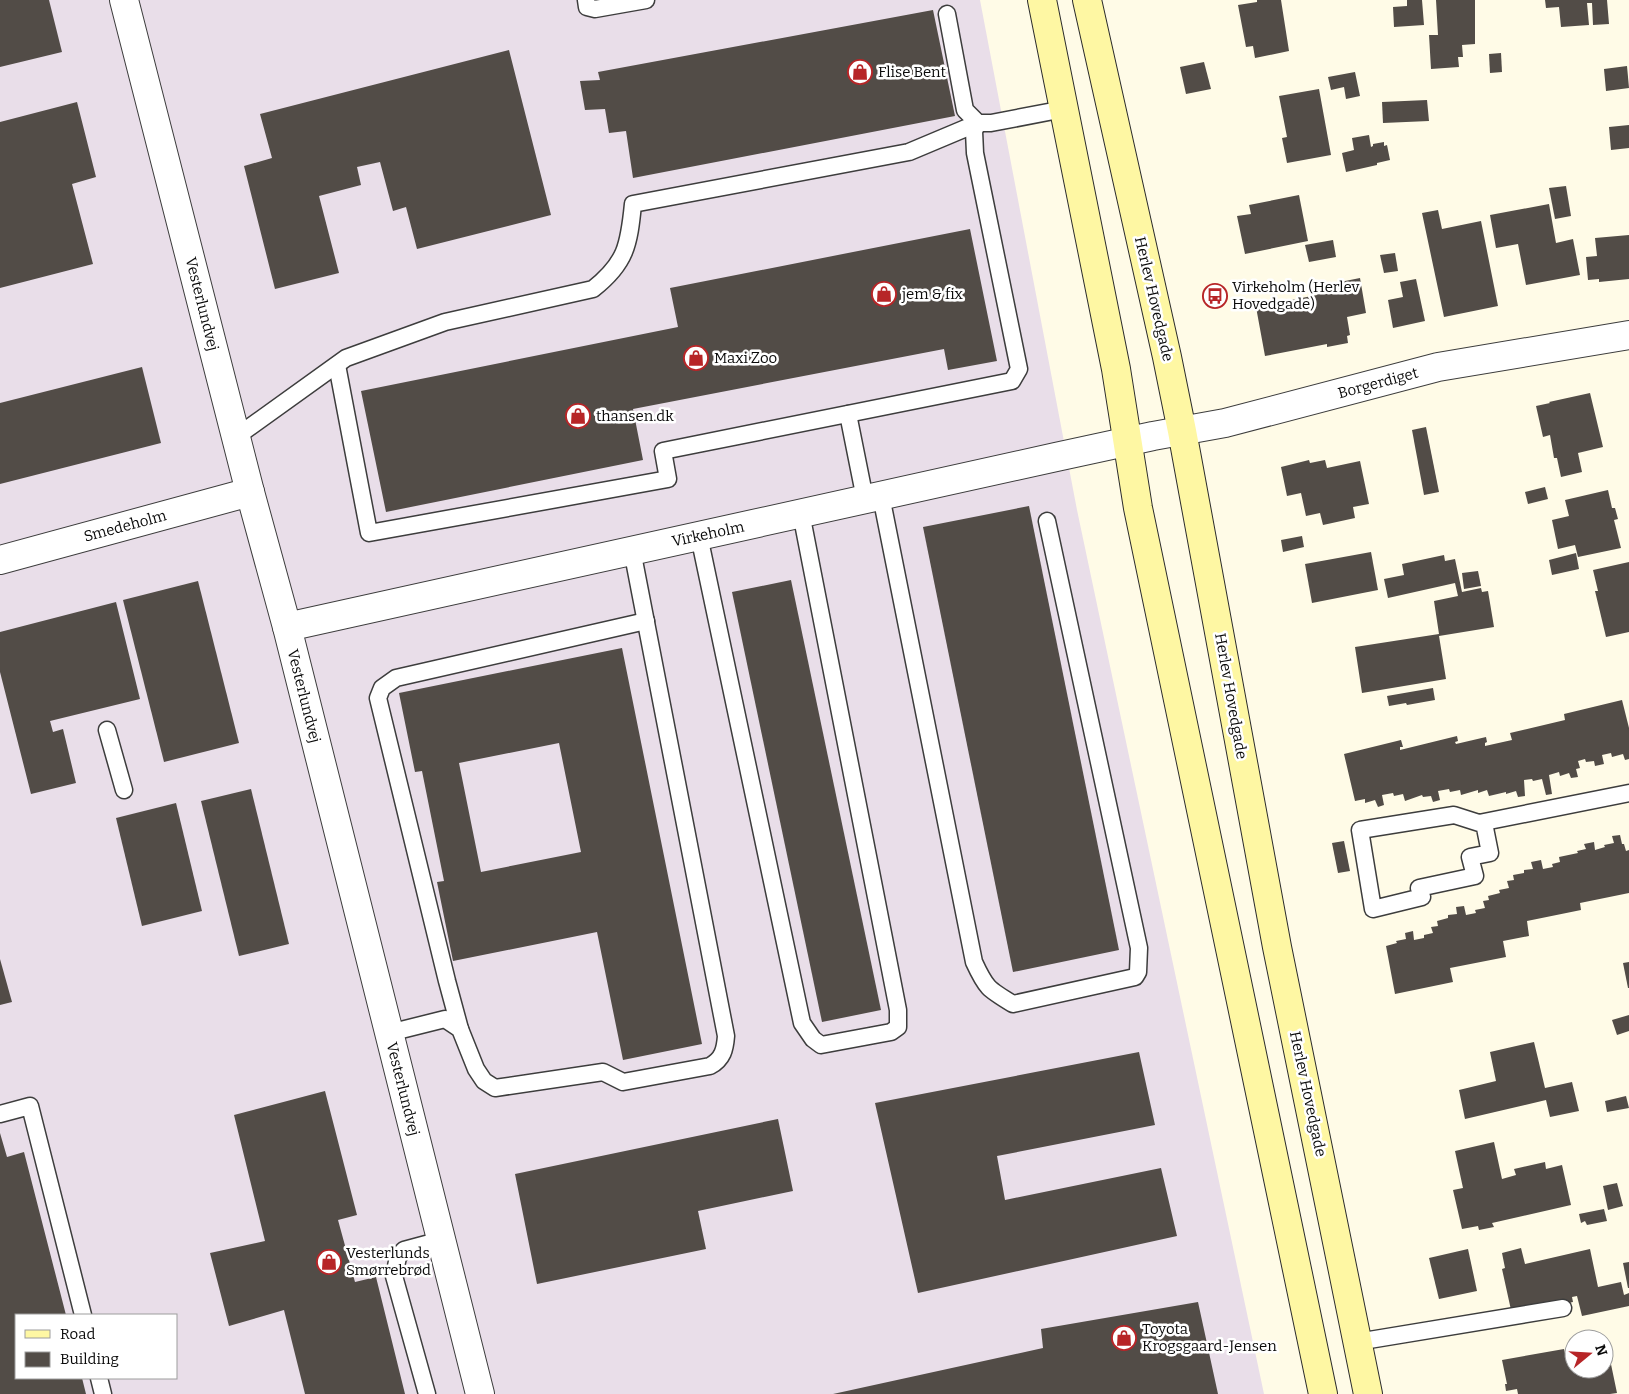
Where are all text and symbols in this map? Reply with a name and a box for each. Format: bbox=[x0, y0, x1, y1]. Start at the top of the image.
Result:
shop icon: Flise Bent bbox=[847, 59, 873, 85]
place label: Flise Bent bbox=[878, 63, 947, 81]
street label: Herlev Hovedgade bbox=[1131, 235, 1177, 363]
street label: Vesterlundvej bbox=[182, 255, 222, 353]
place label: Virkeholm (Herlev Hovedgade) bbox=[1232, 278, 1359, 313]
shop icon: jem & fix bbox=[871, 281, 897, 307]
bus stop icon: Virkeholm (Herlev Hovedgade) bbox=[1202, 283, 1228, 309]
place label: jem & fix bbox=[901, 285, 963, 303]
shop icon: Maxi Zoo bbox=[683, 345, 709, 371]
place label: Maxi Zoo bbox=[714, 349, 777, 367]
street label: Borgerdiget bbox=[1336, 364, 1421, 402]
shop icon: thansen.dk bbox=[565, 403, 591, 429]
place label: thansen.dk bbox=[596, 407, 674, 425]
street label: Smedeholm bbox=[82, 506, 169, 546]
street label: Virkeholm bbox=[670, 517, 746, 550]
street label: Herlev Hovedgade bbox=[1211, 632, 1251, 760]
street label: Vesterlundvej bbox=[284, 647, 324, 745]
street label: Herlev Hovedgade bbox=[1286, 1030, 1330, 1158]
street label: Vesterlundvej bbox=[383, 1040, 423, 1138]
place label: Vesterlunds Smørrebrød bbox=[346, 1244, 431, 1279]
shop icon: Vesterlunds Smørrebrød bbox=[316, 1249, 342, 1275]
legend bbox=[15, 1314, 178, 1379]
place label: Toyota Krogsgaard-Jensen bbox=[1142, 1320, 1277, 1355]
text: Road bbox=[60, 1325, 95, 1343]
shop icon: Toyota Krogsgaard-Jensen bbox=[1111, 1325, 1137, 1351]
north arrow bbox=[1564, 1329, 1614, 1379]
text: N bbox=[1591, 1342, 1611, 1358]
text: Building bbox=[60, 1350, 119, 1368]

